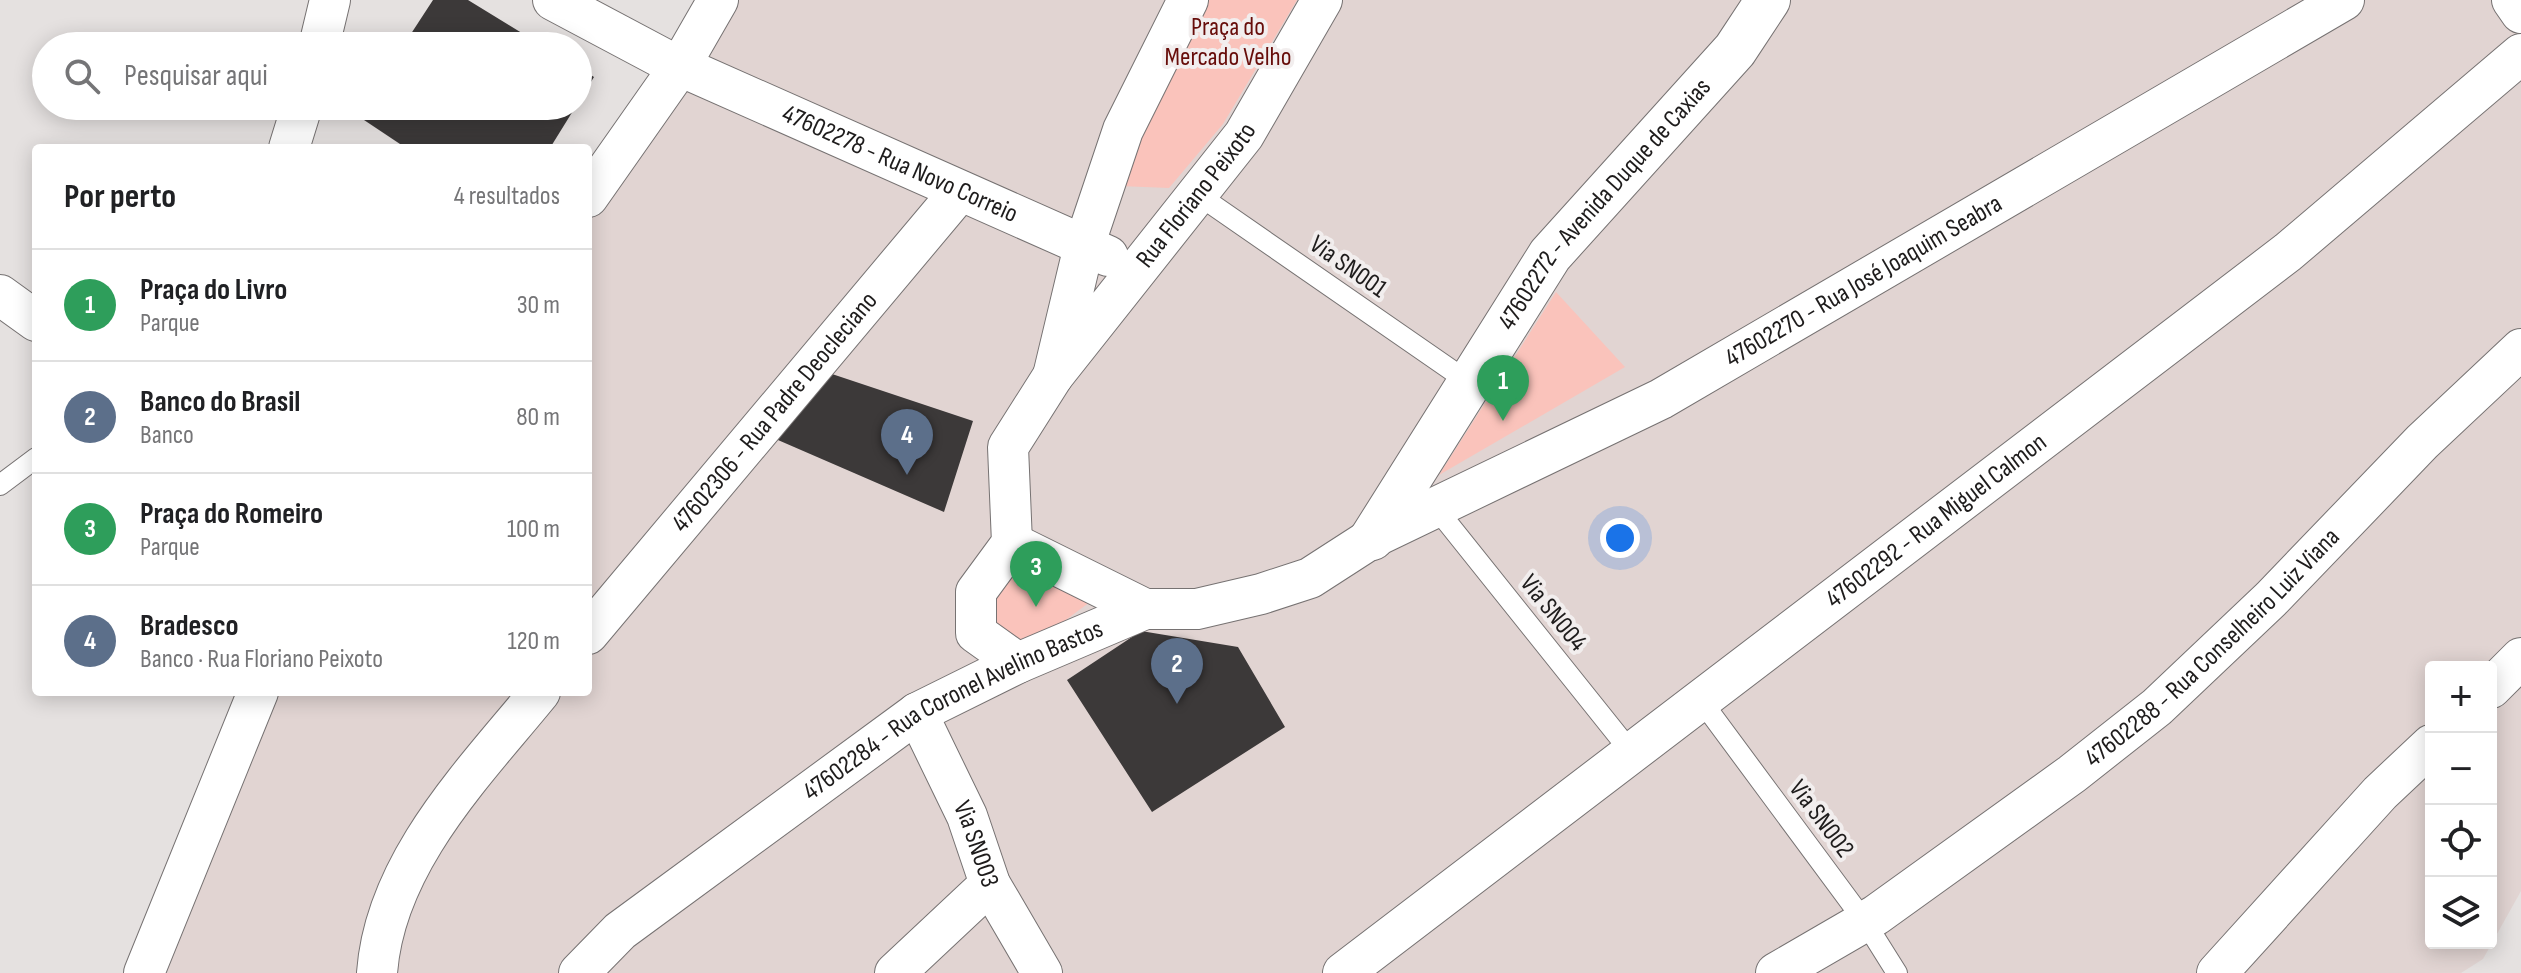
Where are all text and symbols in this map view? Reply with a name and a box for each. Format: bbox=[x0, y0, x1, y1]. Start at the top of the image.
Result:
park label: Praça do Mercado Velho bbox=[1165, 12, 1291, 73]
search box bbox=[32, 32, 592, 120]
icon: search bbox=[60, 54, 104, 98]
text: Pesquisar aqui bbox=[124, 58, 268, 94]
street label: 47602272 - Avenida Duque de Caxias bbox=[1491, 72, 1717, 336]
street label: 47602278 - Rua Novo Correio bbox=[777, 98, 1023, 230]
street label: Rua Floriano Peixoto bbox=[1129, 118, 1263, 274]
text: Por perto bbox=[64, 176, 176, 217]
text: 4 resultados bbox=[454, 181, 560, 212]
street label: 47602270 - Rua José Joaquim Seabra bbox=[1719, 188, 2007, 374]
street label: Via SN001 bbox=[1303, 229, 1393, 305]
text: Praça do Livro bbox=[140, 272, 287, 308]
street label: 47602306 - Rua Padre Deocleciano bbox=[665, 286, 884, 538]
text: 1 bbox=[85, 290, 95, 321]
text: 30 m bbox=[517, 290, 560, 321]
text: Parque bbox=[140, 308, 200, 339]
pin: 1 bbox=[1477, 355, 1529, 421]
text: Banco do Brasil bbox=[140, 384, 300, 420]
text: 2 bbox=[84, 402, 96, 433]
text: 80 m bbox=[516, 402, 560, 433]
pin: 4 bbox=[881, 409, 933, 475]
text: Banco bbox=[140, 420, 194, 451]
street label: 47602292 - Rua Miguel Calmon bbox=[1820, 426, 2053, 615]
text: Praça do Romeiro bbox=[140, 496, 323, 532]
text: 3 bbox=[84, 514, 96, 545]
text: 100 m bbox=[507, 514, 560, 545]
your location bbox=[1600, 518, 1640, 558]
street label: 47602288 - Rua Conselheiro Luiz Viana bbox=[2078, 522, 2346, 774]
text: Parque bbox=[140, 532, 200, 563]
pin: 3 bbox=[1010, 541, 1062, 607]
street label: Via SN004 bbox=[1513, 569, 1593, 657]
text: Bradesco bbox=[140, 608, 239, 644]
street label: 47602284 - Rua Coronel Avelino Bastos bbox=[797, 613, 1108, 807]
text: 4 bbox=[84, 626, 96, 657]
text: 120 m bbox=[507, 626, 560, 657]
pin: 2 bbox=[1151, 638, 1203, 704]
text: Banco · Rua Floriano Peixoto bbox=[140, 644, 383, 675]
map controls bbox=[2425, 661, 2497, 949]
button: + bbox=[2425, 661, 2497, 733]
button: − bbox=[2425, 733, 2497, 805]
street label: Via SN002 bbox=[1782, 774, 1860, 864]
street label: Via SN003 bbox=[946, 796, 1005, 891]
button: locate bbox=[2425, 805, 2497, 877]
button: layers bbox=[2425, 877, 2497, 949]

